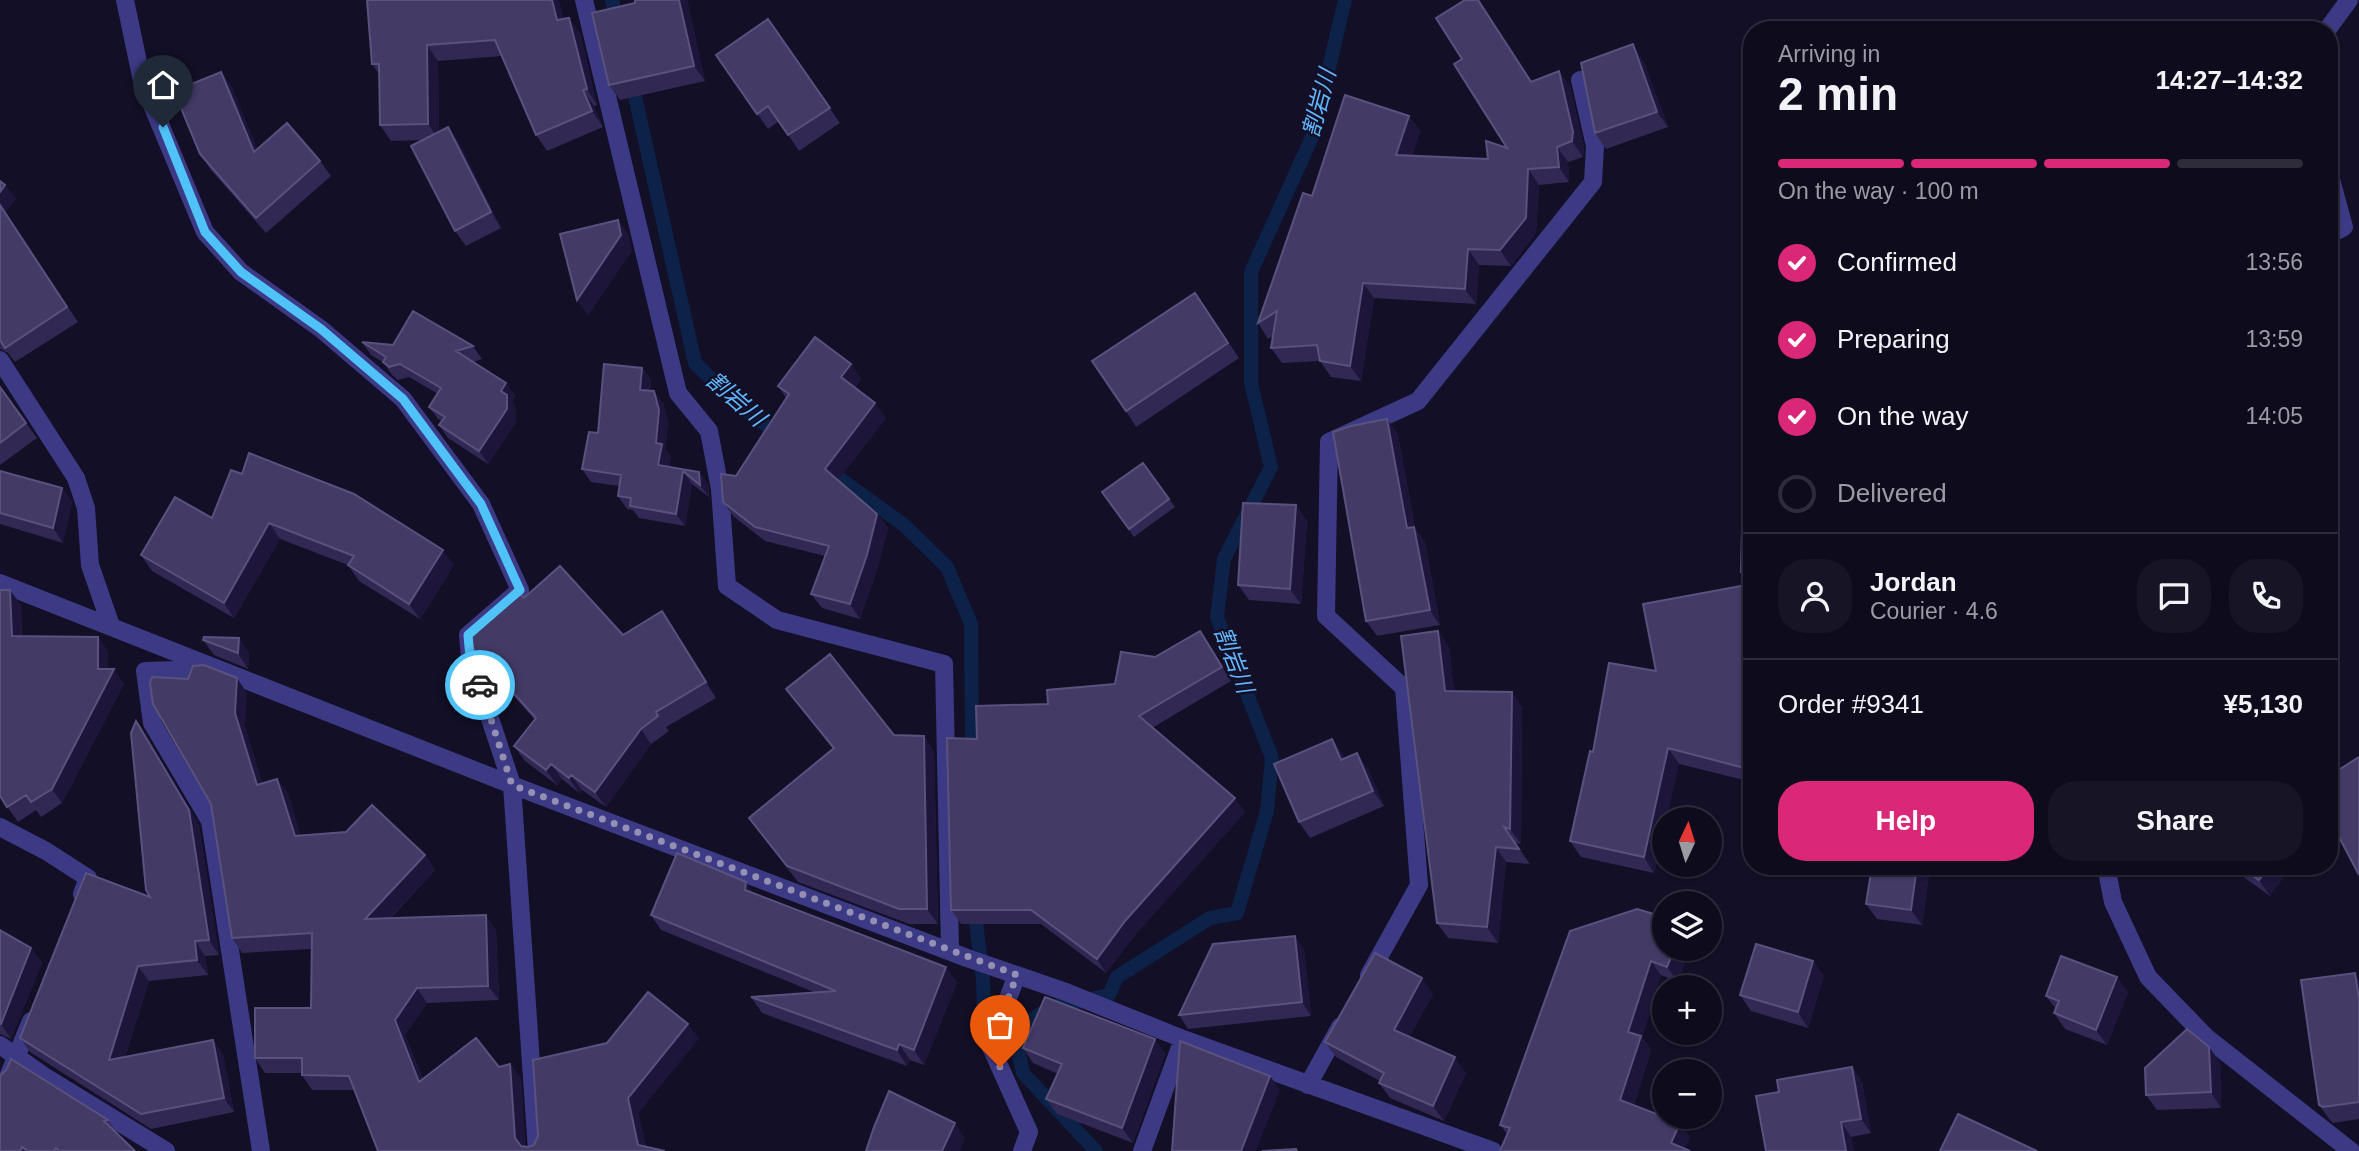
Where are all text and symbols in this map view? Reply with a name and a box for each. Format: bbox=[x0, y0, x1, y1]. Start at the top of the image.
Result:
text: Arriving in bbox=[1778, 41, 1880, 67]
pin bbox=[133, 55, 193, 127]
water label: 割岩川 bbox=[1298, 63, 1341, 140]
text: 14:27–14:32 bbox=[2156, 65, 2303, 95]
icon: home bbox=[144, 66, 182, 104]
text: 2 min bbox=[1778, 68, 1898, 120]
text: On the way · 100 m bbox=[1778, 178, 1979, 204]
icon: check bbox=[1778, 244, 1816, 282]
text: Confirmed bbox=[1837, 247, 1957, 277]
text: 13:56 bbox=[2245, 249, 2303, 275]
icon: check bbox=[1778, 321, 1816, 359]
text: Preparing bbox=[1837, 324, 1950, 354]
text: 13:59 bbox=[2245, 326, 2303, 352]
water label: 割岩川 bbox=[701, 367, 773, 433]
icon: check bbox=[1778, 398, 1816, 436]
text: On the way bbox=[1837, 401, 1969, 431]
text: 14:05 bbox=[2245, 403, 2303, 429]
text: Delivered bbox=[1837, 478, 1947, 508]
button: person bbox=[1778, 559, 1852, 633]
button: chat bbox=[2137, 559, 2211, 633]
button: phone bbox=[2229, 559, 2303, 633]
text: Jordan bbox=[1870, 567, 1957, 597]
text: Courier · 4.6 bbox=[1870, 598, 1998, 624]
water label: 割岩川 bbox=[1209, 623, 1260, 700]
courier bbox=[445, 650, 515, 720]
icon: car bbox=[461, 666, 499, 704]
text: Order #9341 bbox=[1778, 689, 1924, 719]
text: ¥5,130 bbox=[2223, 689, 2303, 719]
button: Help bbox=[1778, 781, 2034, 861]
button: Share bbox=[2048, 781, 2303, 861]
north arrow bbox=[1652, 807, 1722, 877]
map controls bbox=[1652, 807, 1722, 1129]
button: layers bbox=[1652, 891, 1722, 961]
button: + bbox=[1652, 975, 1722, 1045]
pin bbox=[970, 995, 1030, 1067]
icon: bag bbox=[981, 1006, 1019, 1044]
button: − bbox=[1652, 1059, 1722, 1129]

